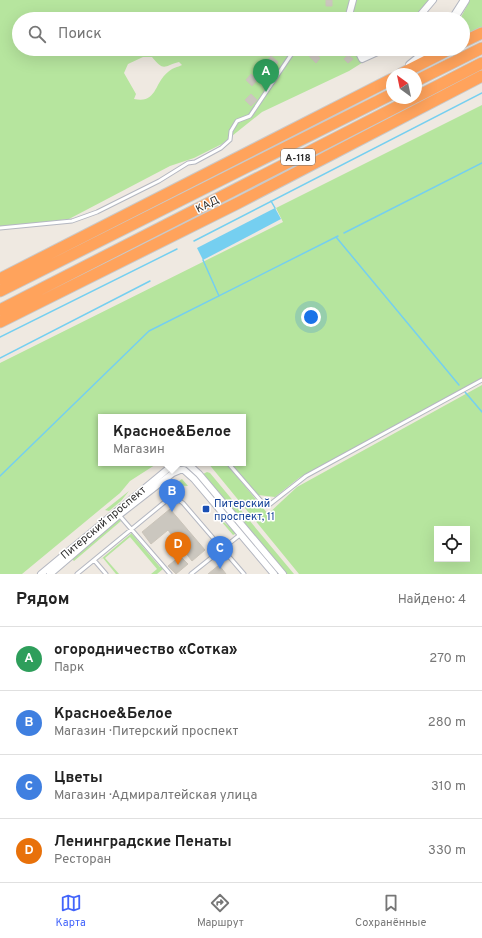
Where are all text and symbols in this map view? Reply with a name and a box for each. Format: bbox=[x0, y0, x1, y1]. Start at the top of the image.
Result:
search box bbox=[12, 12, 470, 56]
icon: search bbox=[26, 23, 48, 45]
text: Поиск bbox=[58, 25, 102, 44]
pin: A bbox=[253, 59, 279, 92]
north arrow bbox=[386, 68, 422, 104]
road number: А-118 bbox=[281, 149, 315, 165]
street label: КАД bbox=[193, 193, 221, 217]
your location bbox=[301, 307, 321, 327]
popup bbox=[98, 414, 246, 466]
text: Красное&Белое bbox=[113, 423, 231, 442]
text: Магазин bbox=[113, 442, 165, 458]
pin: B bbox=[159, 479, 185, 512]
street label: Питерский проспект bbox=[58, 483, 149, 563]
place label: Питерский проспект, 11 bbox=[214, 497, 275, 524]
marker: Питерский проспект, 11 bbox=[201, 504, 211, 514]
map controls bbox=[434, 526, 470, 562]
button: locate bbox=[434, 526, 470, 562]
pin: D bbox=[165, 532, 191, 565]
pin: C bbox=[207, 536, 233, 569]
text: Рядом bbox=[16, 589, 69, 611]
text: Найдено: 4 bbox=[398, 592, 466, 608]
text: огородничество «Сотка» bbox=[54, 641, 237, 660]
text: A bbox=[24, 651, 34, 667]
text: 270 m bbox=[429, 651, 466, 667]
text: Парк bbox=[54, 660, 84, 676]
text: Красное&Белое bbox=[54, 705, 172, 724]
text: B bbox=[25, 715, 33, 731]
text: 280 m bbox=[428, 715, 466, 731]
text: Магазин · Питерский проспект bbox=[54, 724, 238, 740]
text: Цветы bbox=[54, 769, 103, 788]
text: C bbox=[25, 779, 33, 795]
text: 310 m bbox=[431, 779, 466, 795]
text: Магазин · Адмиралтейская улица bbox=[54, 788, 257, 804]
text: Ленинградские Пенаты bbox=[54, 833, 232, 852]
text: D bbox=[24, 843, 34, 859]
text: 330 m bbox=[428, 843, 466, 859]
text: Ресторан bbox=[54, 852, 111, 868]
tab: Карта bbox=[56, 892, 86, 930]
tab: Маршрут bbox=[197, 892, 244, 930]
tab: Сохранённые bbox=[355, 892, 426, 930]

